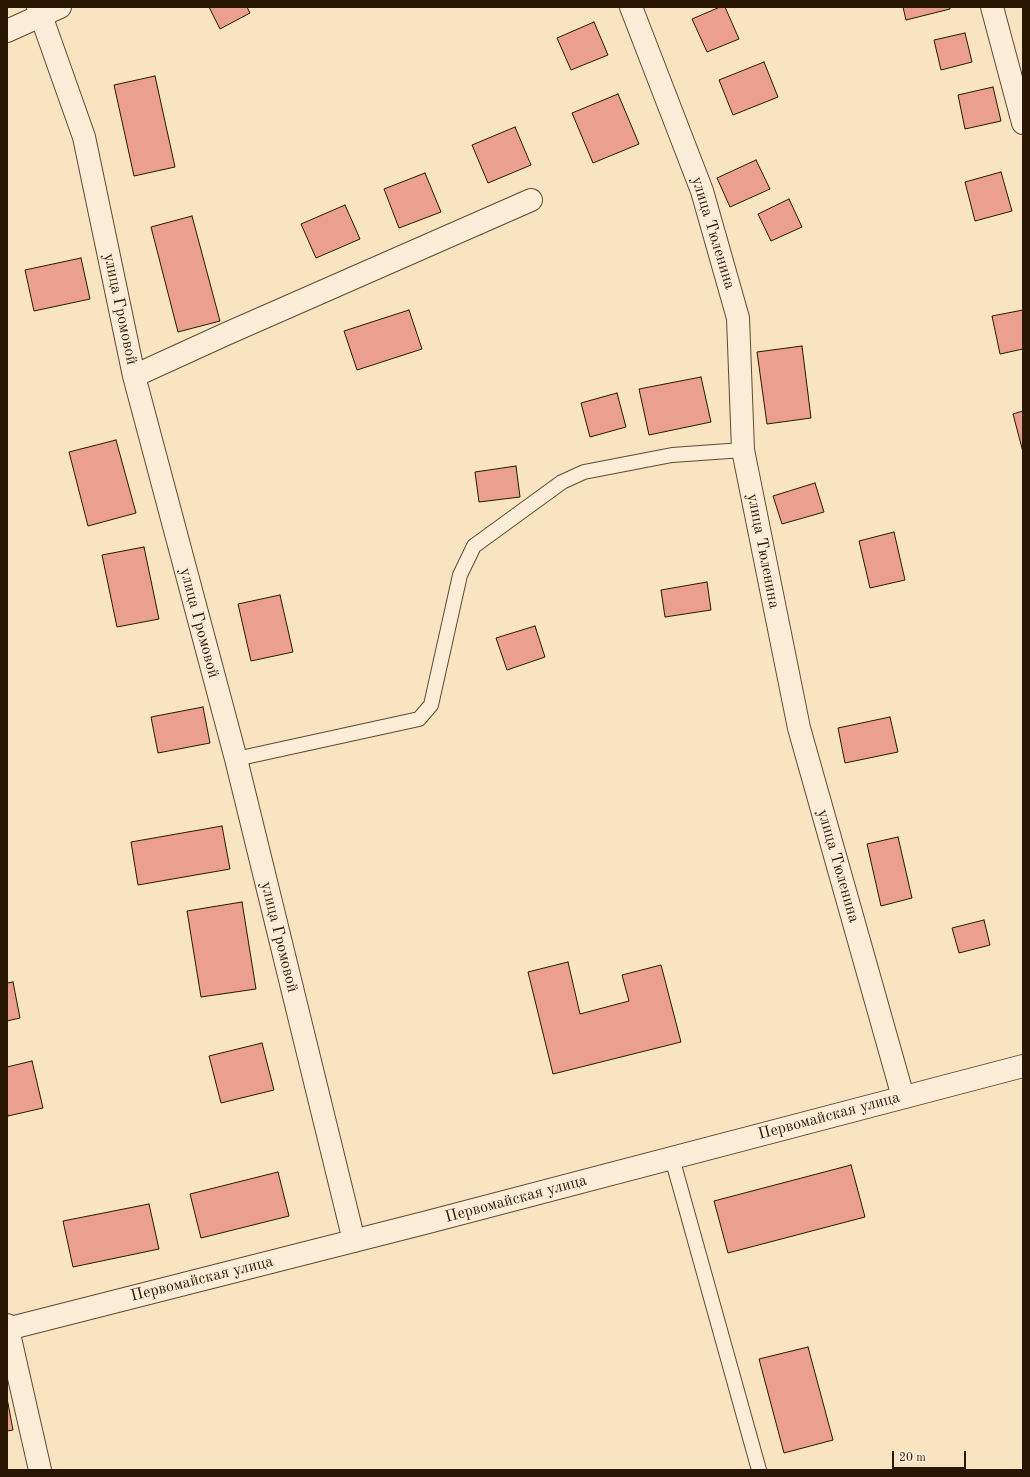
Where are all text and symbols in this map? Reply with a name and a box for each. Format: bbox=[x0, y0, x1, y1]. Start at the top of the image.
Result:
street label: улица Тюленина bbox=[687, 174, 739, 292]
street label: улица Громовой bbox=[99, 252, 141, 366]
street label: улица Тюленина bbox=[742, 492, 784, 610]
street label: улица Громовой bbox=[175, 566, 223, 680]
street label: улица Тюленина bbox=[813, 807, 863, 925]
street label: улица Громовой bbox=[256, 880, 302, 994]
street label: Первомайская улица bbox=[756, 1088, 902, 1144]
street label: Первомайская улица bbox=[443, 1171, 589, 1227]
street label: Первомайская улица bbox=[129, 1252, 275, 1306]
scale bar bbox=[894, 1443, 968, 1469]
text: 20 m bbox=[899, 1452, 926, 1464]

